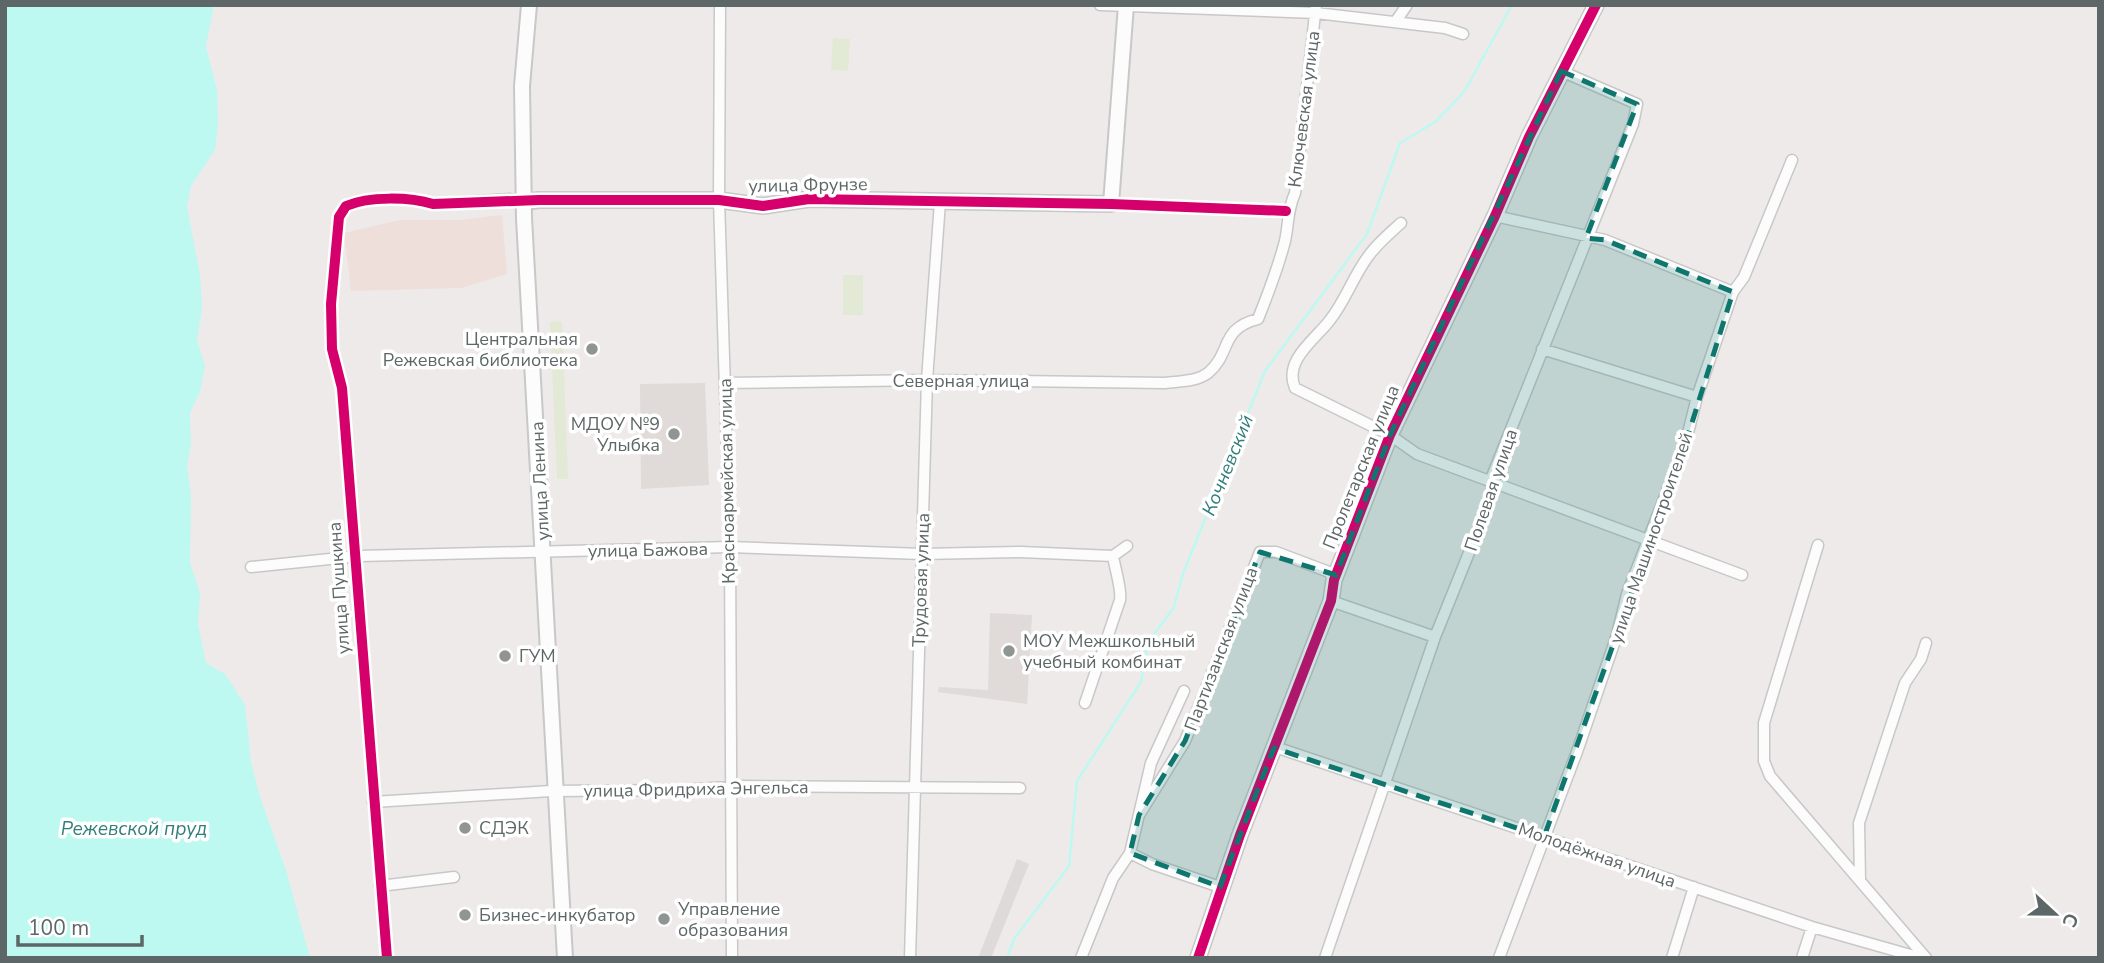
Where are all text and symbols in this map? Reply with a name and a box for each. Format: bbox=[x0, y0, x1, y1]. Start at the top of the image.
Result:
street label: Ключевская улица bbox=[1282, 29, 1326, 189]
street label: улица Фрунзе bbox=[748, 172, 868, 198]
place label: Центральная Режевская библиотека bbox=[383, 327, 578, 372]
marker: Центральная Режевская библиотека bbox=[584, 341, 600, 357]
street label: Северная улица bbox=[893, 369, 1029, 393]
street label: Красноармейская улица bbox=[713, 378, 741, 584]
street label: Пролетарская улица bbox=[1317, 381, 1405, 553]
water label: Кочневский bbox=[1196, 411, 1260, 520]
place label: МДОУ №9 Улыбка bbox=[571, 412, 660, 457]
street label: улица Ленина bbox=[525, 421, 555, 541]
marker: МДОУ №9 Улыбка bbox=[666, 426, 682, 442]
street label: Полевая улица bbox=[1459, 426, 1523, 554]
street label: улица Машиностроителей bbox=[1604, 429, 1698, 647]
street label: Трудовая улица bbox=[907, 513, 935, 647]
street label: улица Пушкина bbox=[322, 521, 356, 655]
street label: улица Бажова bbox=[588, 537, 708, 563]
street label: Партизанская улица bbox=[1179, 564, 1263, 734]
place label: МОУ Межшкольный учебный комбинат bbox=[1023, 629, 1195, 674]
marker: МОУ Межшкольный учебный комбинат bbox=[1001, 643, 1017, 659]
place label: ГУМ bbox=[519, 644, 556, 668]
marker: ГУМ bbox=[497, 648, 513, 664]
street label: улица Фридриха Энгельса bbox=[583, 775, 809, 803]
water label: Режевской пруд bbox=[61, 816, 207, 842]
place label: СДЭК bbox=[479, 816, 529, 840]
street label: Молодёжная улица bbox=[1515, 817, 1679, 893]
marker: СДЭК bbox=[457, 820, 473, 836]
north arrow bbox=[2020, 879, 2090, 949]
place label: Управление образования bbox=[677, 897, 788, 942]
place label: Бизнес-инкубатор bbox=[479, 903, 636, 927]
scale bar bbox=[18, 904, 142, 948]
marker: Бизнес-инкубатор bbox=[457, 907, 473, 923]
text: С bbox=[2055, 909, 2084, 931]
marker: Управление образования bbox=[656, 911, 672, 927]
text: 100 m bbox=[28, 914, 89, 942]

